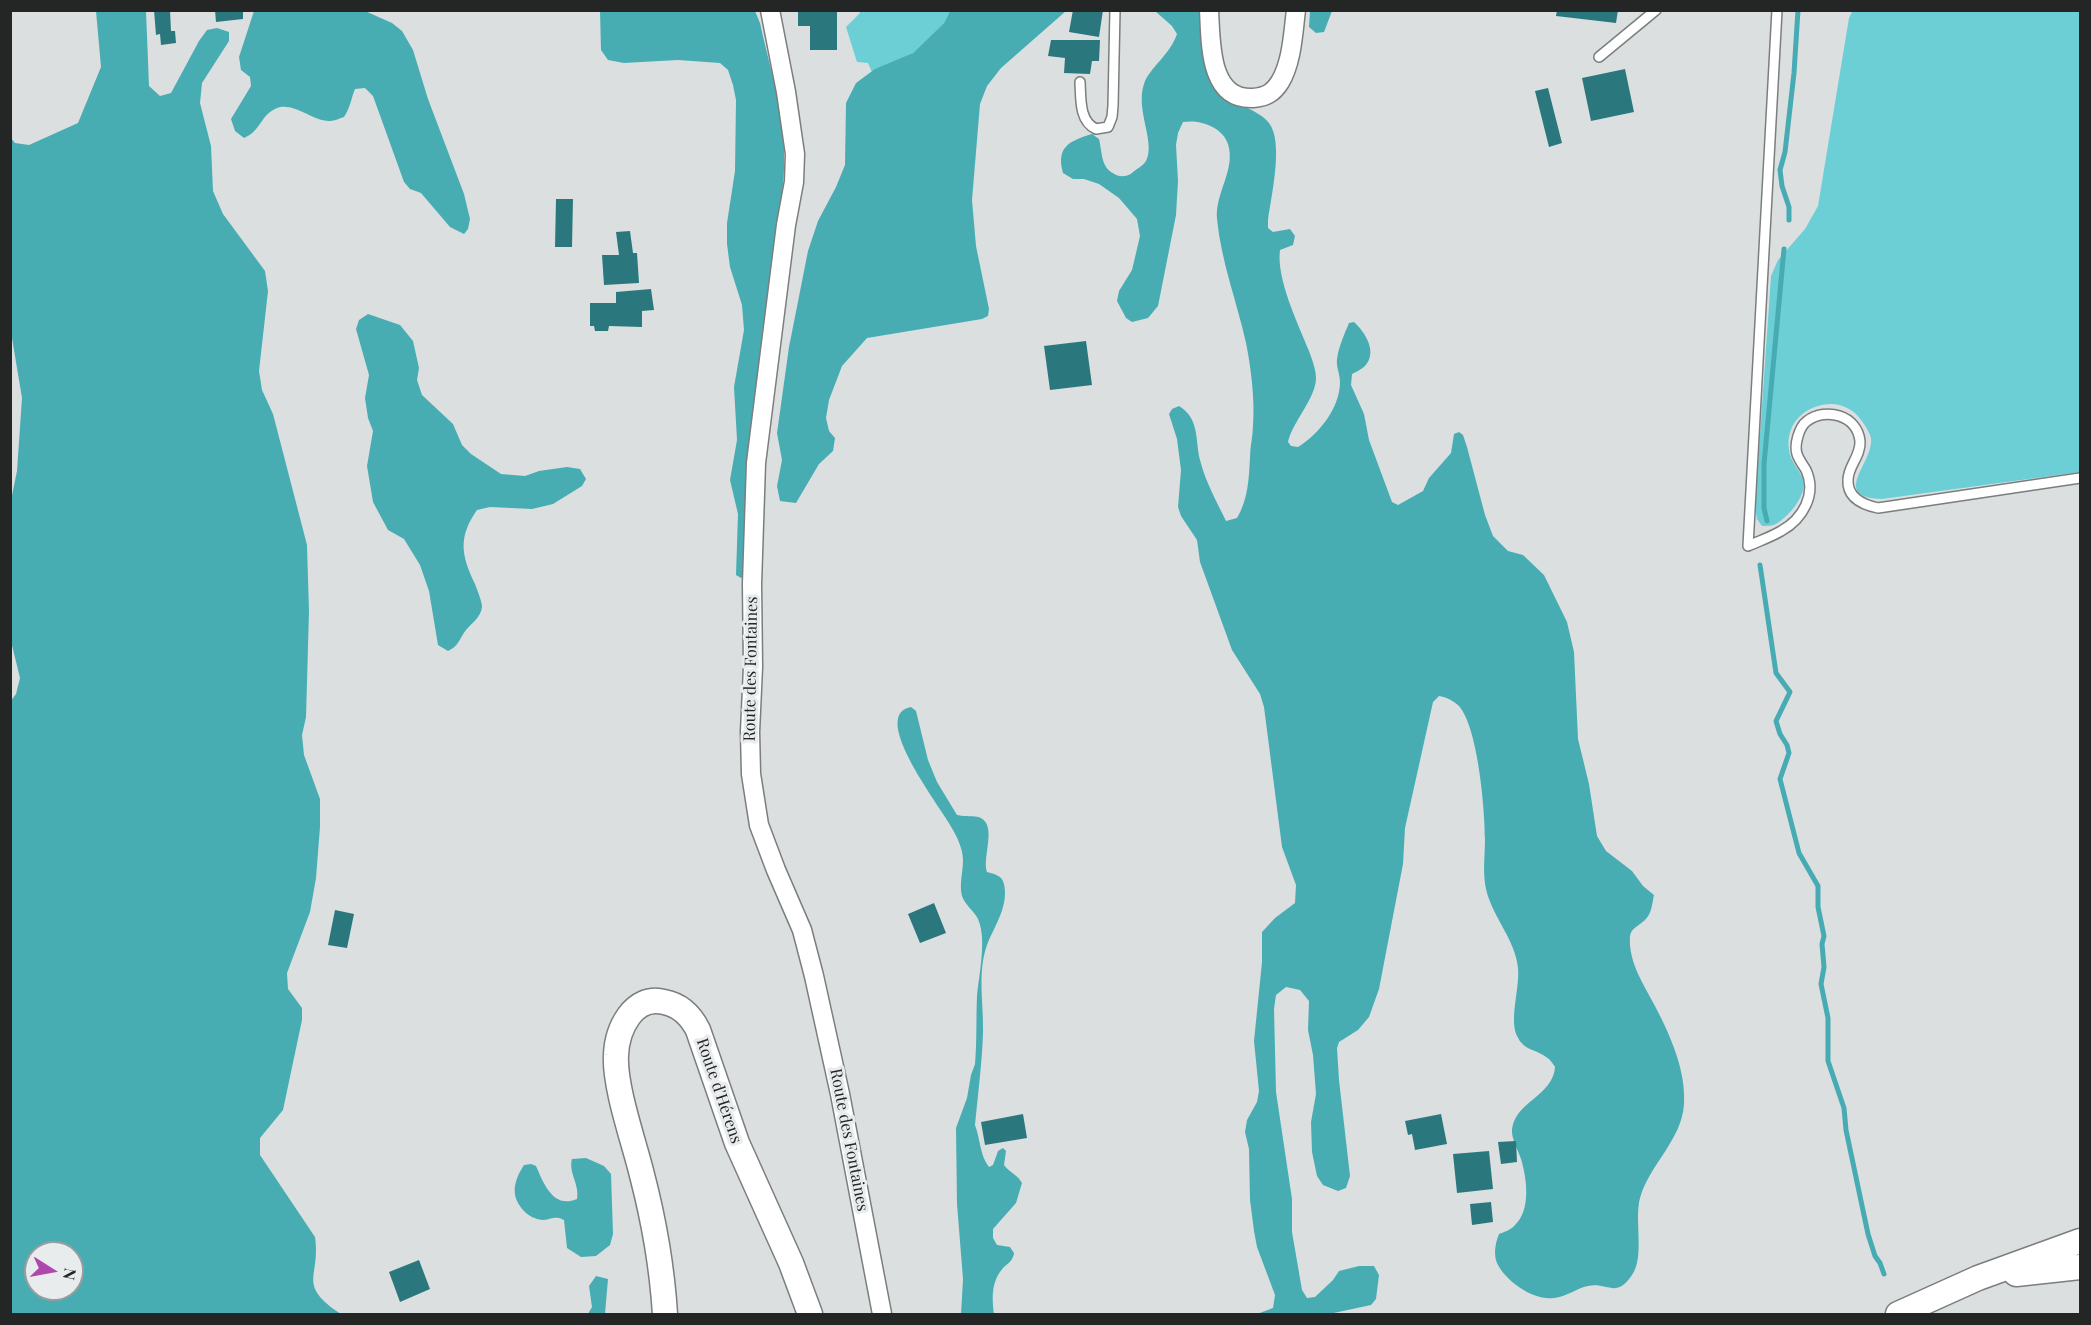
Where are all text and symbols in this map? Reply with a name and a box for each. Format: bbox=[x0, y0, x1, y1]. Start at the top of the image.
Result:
street label: Route des Fontaines bbox=[740, 596, 762, 742]
street label: Route d'Hérens bbox=[692, 1036, 746, 1146]
street label: Route des Fontaines bbox=[826, 1067, 872, 1213]
north arrow bbox=[24, 1241, 84, 1301]
text: N bbox=[59, 1266, 82, 1282]

